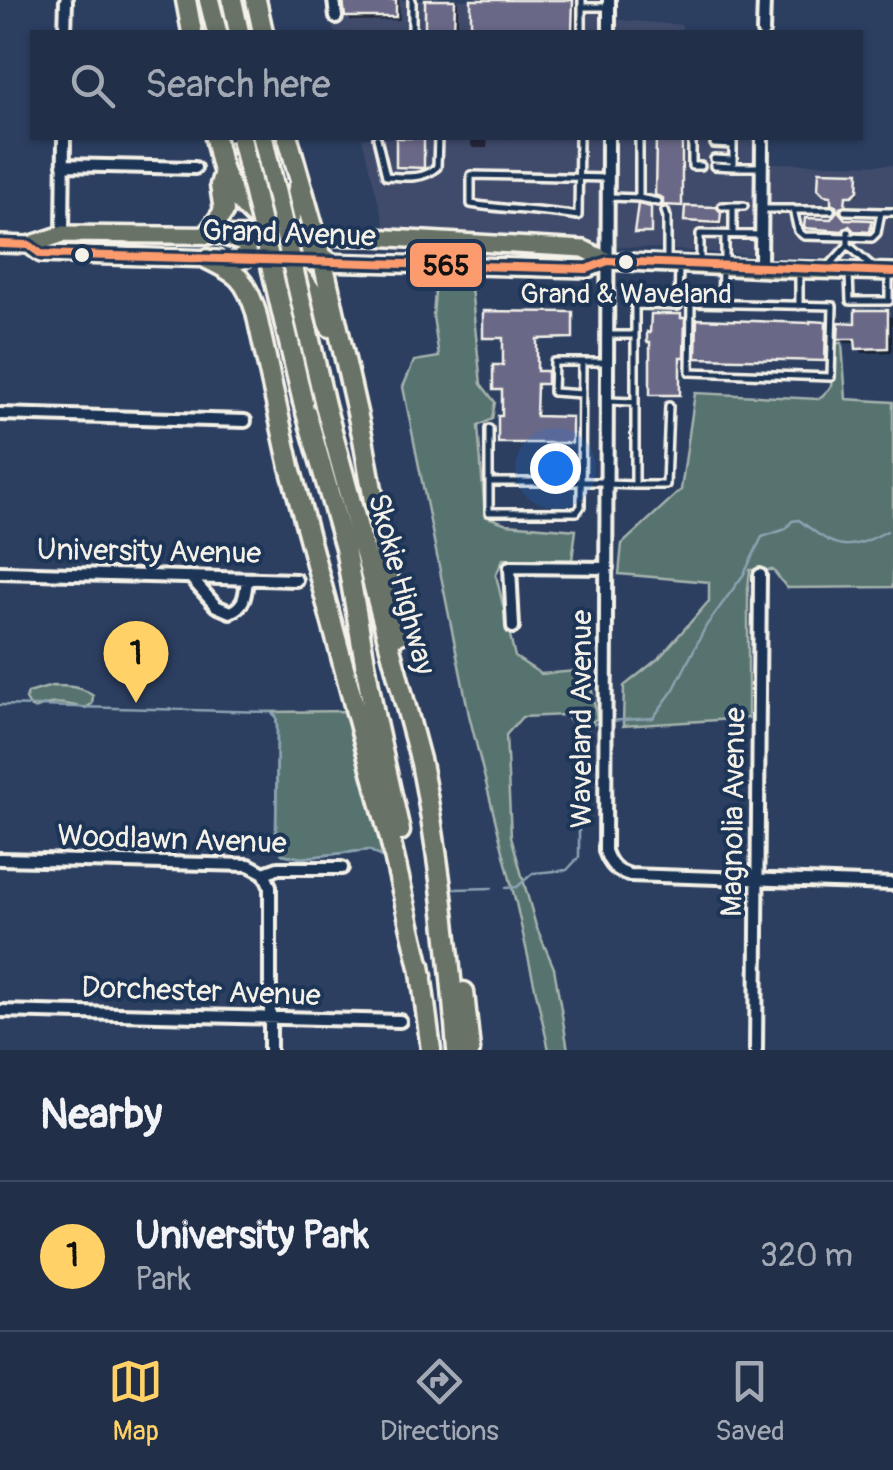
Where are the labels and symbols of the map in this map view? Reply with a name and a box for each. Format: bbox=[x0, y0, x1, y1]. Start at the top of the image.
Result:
street label: Grand Avenue bbox=[201, 212, 377, 255]
line badge: 565 bbox=[408, 241, 484, 289]
unlabelled marker bbox=[72, 245, 92, 265]
text: 565 bbox=[423, 249, 469, 284]
marker: Grand & Waveland bbox=[616, 252, 636, 272]
place label: Grand & Waveland bbox=[520, 277, 732, 312]
your location bbox=[530, 443, 581, 494]
street label: Skokie Highway bbox=[360, 489, 444, 679]
street label: University Avenue bbox=[36, 531, 262, 572]
street label: Waveland Avenue bbox=[563, 610, 600, 828]
pin: 1 bbox=[104, 620, 168, 703]
street label: Magnolia Avenue bbox=[713, 707, 754, 917]
street label: Woodlawn Avenue bbox=[57, 817, 288, 862]
street label: Dorchester Avenue bbox=[81, 969, 321, 1014]

